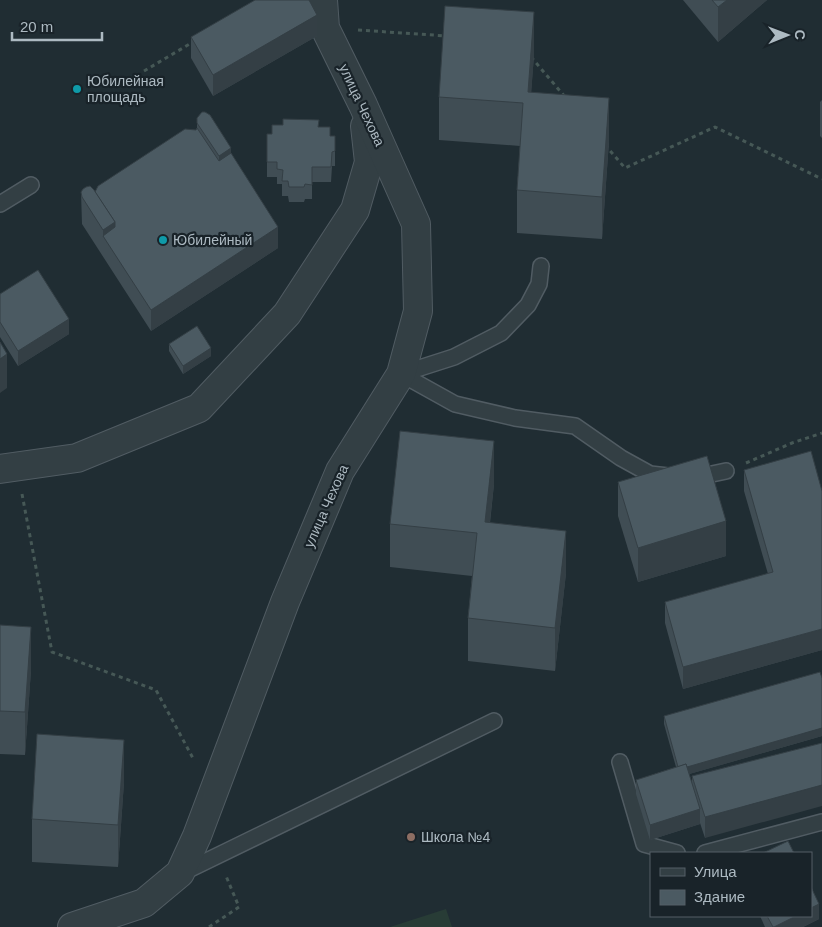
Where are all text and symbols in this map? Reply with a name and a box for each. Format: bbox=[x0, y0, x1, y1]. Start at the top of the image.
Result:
scale bar bbox=[12, 10, 102, 42]
north arrow bbox=[762, 10, 812, 60]
text: 20 m bbox=[20, 18, 53, 35]
text: С bbox=[792, 30, 808, 40]
street label: улица Чехова bbox=[336, 61, 388, 149]
place label: Юбилейная площадь bbox=[87, 73, 164, 105]
marker: Юбилейная площадь bbox=[71, 83, 83, 95]
place label: Юбилейный bbox=[173, 232, 252, 248]
marker: Юбилейный bbox=[157, 234, 169, 246]
street label: улица Чехова bbox=[301, 462, 351, 550]
place label: Школа №4 bbox=[421, 829, 490, 845]
marker: Школа №4 bbox=[405, 831, 417, 843]
legend bbox=[650, 852, 812, 917]
text: Улица bbox=[694, 863, 737, 880]
text: Здание bbox=[694, 888, 745, 905]

